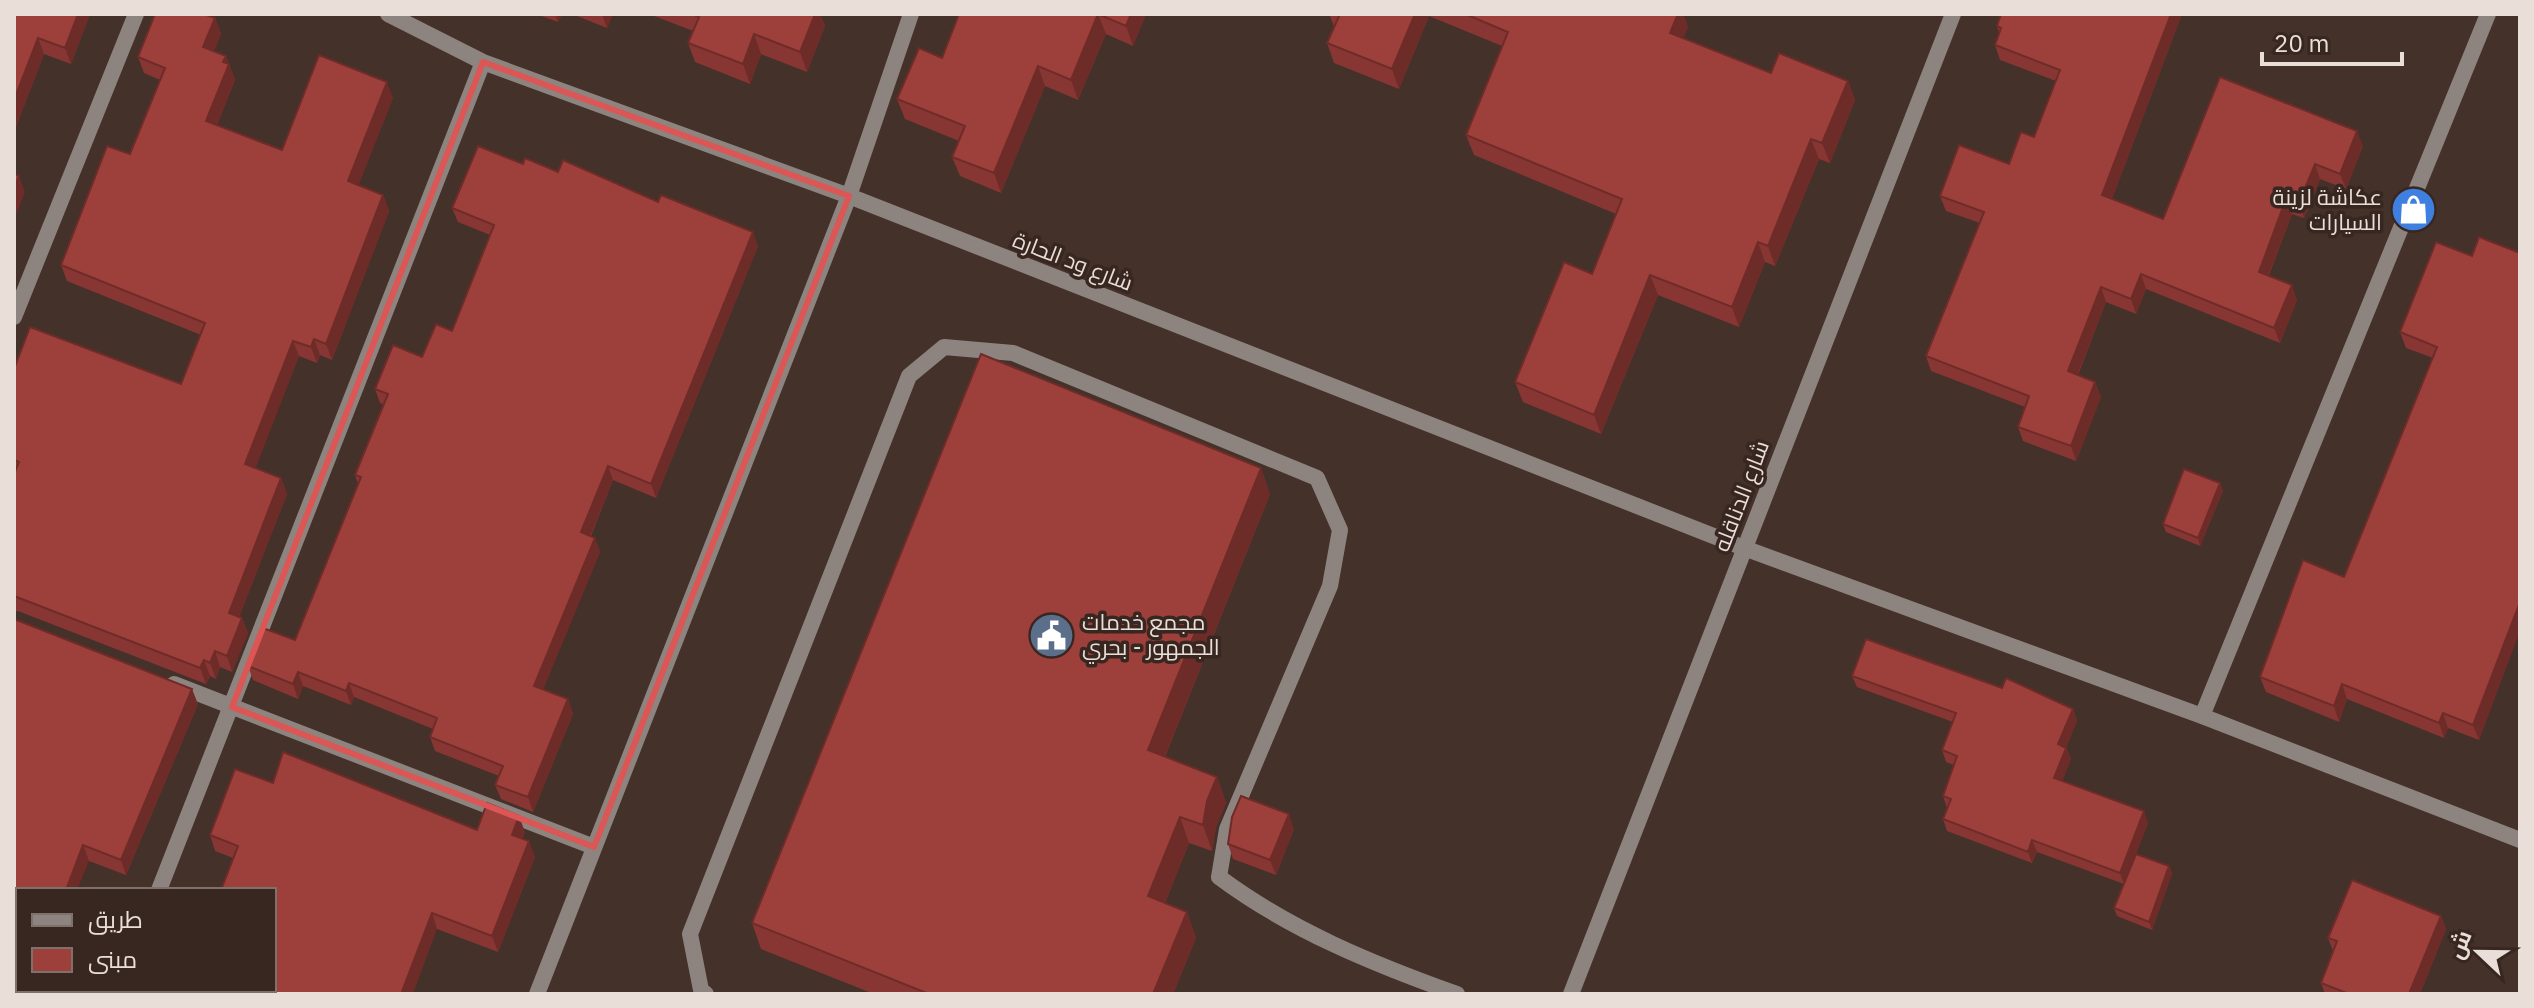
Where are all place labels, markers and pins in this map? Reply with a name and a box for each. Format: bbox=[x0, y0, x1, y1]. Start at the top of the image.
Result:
place label: عكاشة لزينة السيارات bbox=[2272, 182, 2382, 236]
shop icon: عكاشة لزينة السيارات bbox=[2389, 186, 2437, 234]
place label: مجمع خدمات الجمهور - بحري bbox=[1082, 607, 1220, 664]
public building icon: مجمع خدمات الجمهور - بحري bbox=[1027, 611, 1075, 659]

